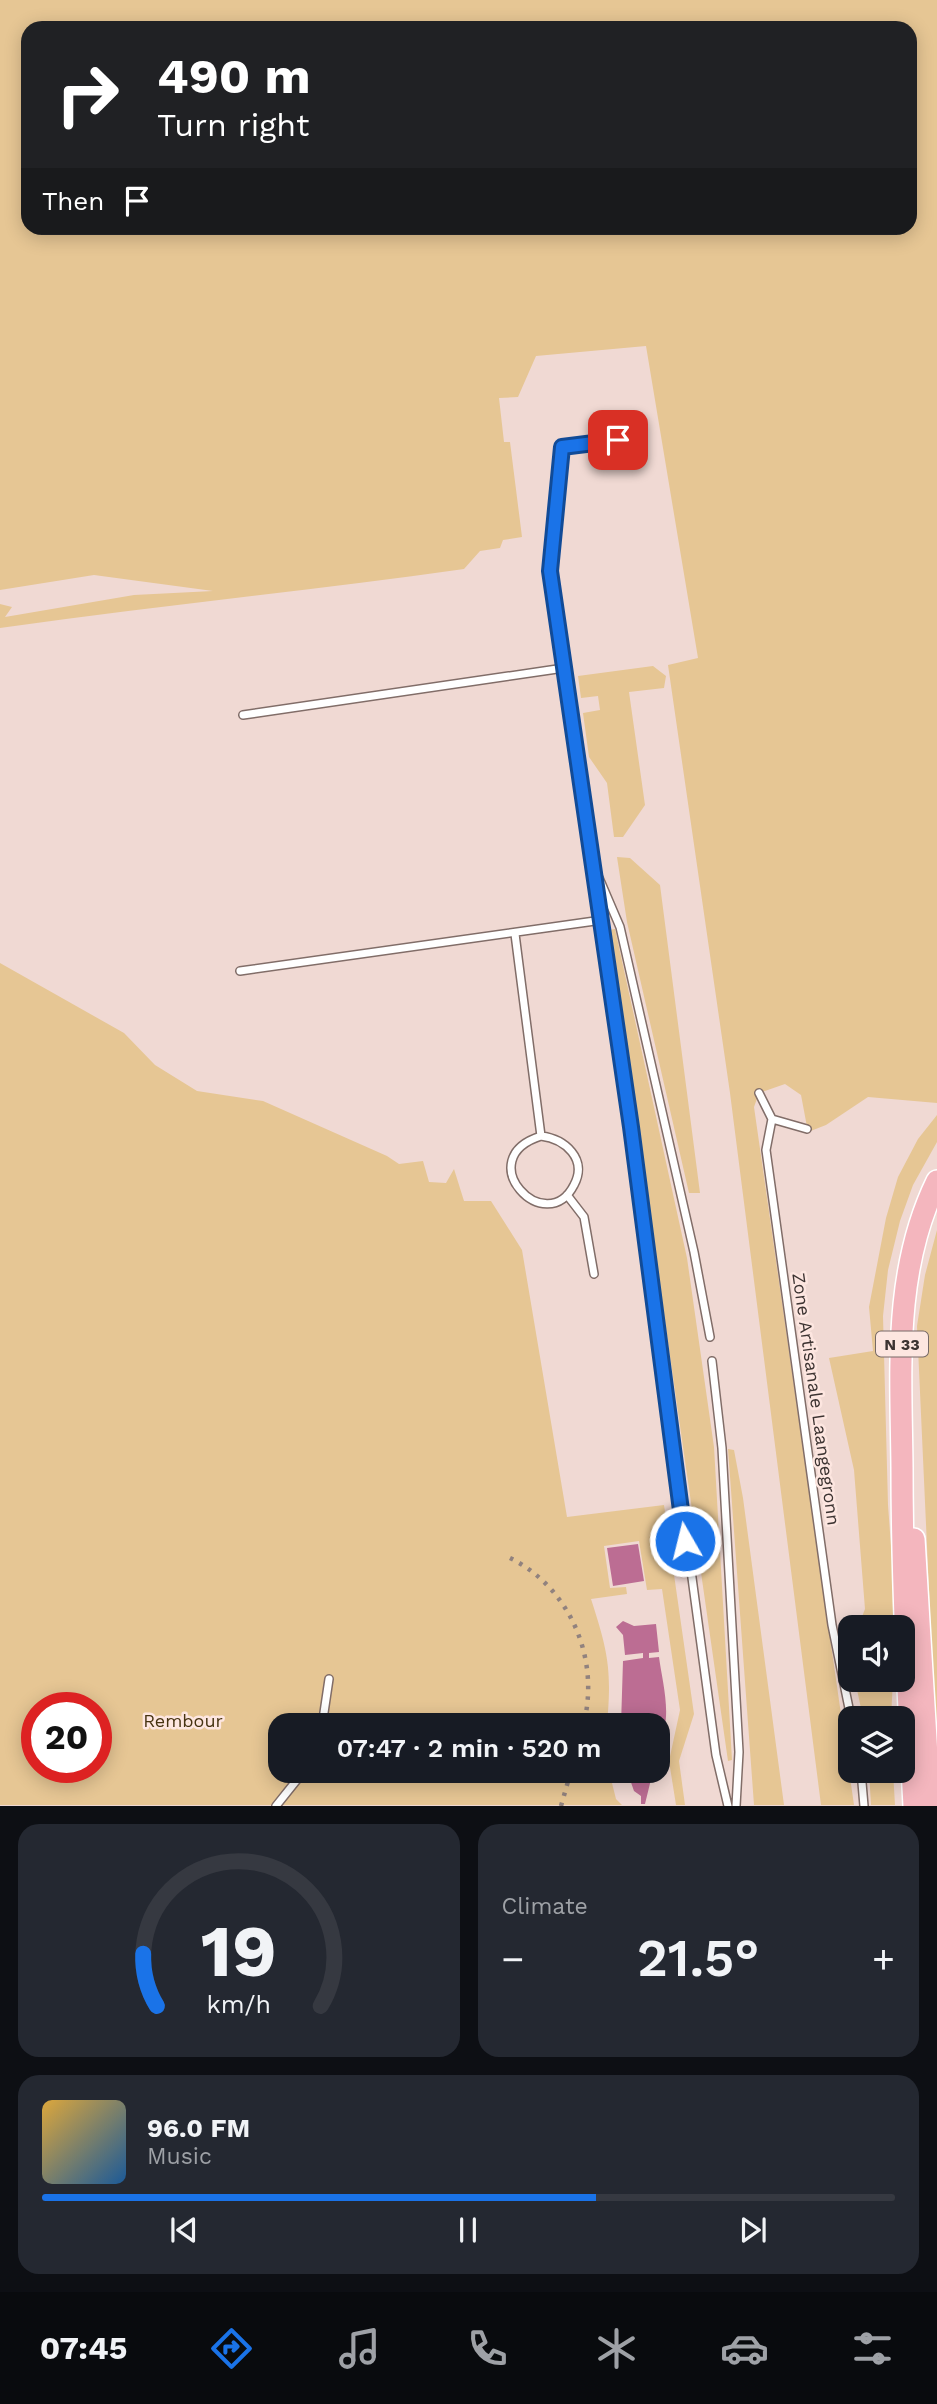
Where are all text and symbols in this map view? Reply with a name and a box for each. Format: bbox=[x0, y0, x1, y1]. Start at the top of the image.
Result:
text: 490 m bbox=[157, 47, 311, 105]
icon: right bbox=[42, 49, 133, 140]
text: Turn right bbox=[157, 106, 309, 144]
icon: arrive bbox=[118, 182, 156, 220]
text: Then bbox=[42, 186, 104, 216]
pin bbox=[588, 410, 648, 470]
icon: arrive bbox=[599, 421, 637, 459]
street label: Zone Artisanale Laangegronn bbox=[788, 1271, 845, 1526]
road number: N 33 bbox=[876, 1332, 928, 1356]
position arrow bbox=[648, 1504, 722, 1578]
map controls bbox=[838, 1615, 915, 1783]
button: sound bbox=[838, 1615, 915, 1692]
speed limit sign: 20 bbox=[21, 1692, 112, 1783]
button: layers bbox=[838, 1706, 915, 1783]
park label: Rembour bbox=[143, 1710, 223, 1731]
text: 07:47 · 2 min · 520 m bbox=[337, 1733, 601, 1763]
text: Climate bbox=[502, 1893, 588, 1920]
text: 19 bbox=[201, 1909, 277, 1995]
text: 21.5° bbox=[637, 1928, 759, 1989]
text: − bbox=[502, 1937, 524, 1981]
text: + bbox=[872, 1937, 895, 1981]
text: km/h bbox=[207, 1990, 271, 2019]
text: 96.0 FM bbox=[147, 2113, 250, 2143]
text: Music bbox=[147, 2143, 212, 2170]
icon: previous bbox=[165, 2211, 203, 2249]
icon: pause bbox=[449, 2211, 487, 2249]
icon: next bbox=[734, 2211, 772, 2249]
icon: directions bbox=[207, 2324, 256, 2373]
icon: music bbox=[335, 2324, 384, 2373]
icon: phone bbox=[463, 2324, 512, 2373]
icon: climate bbox=[592, 2324, 641, 2373]
icon: car bbox=[720, 2324, 769, 2373]
icon: filters bbox=[848, 2324, 897, 2373]
text: 07:45 bbox=[40, 2329, 127, 2367]

